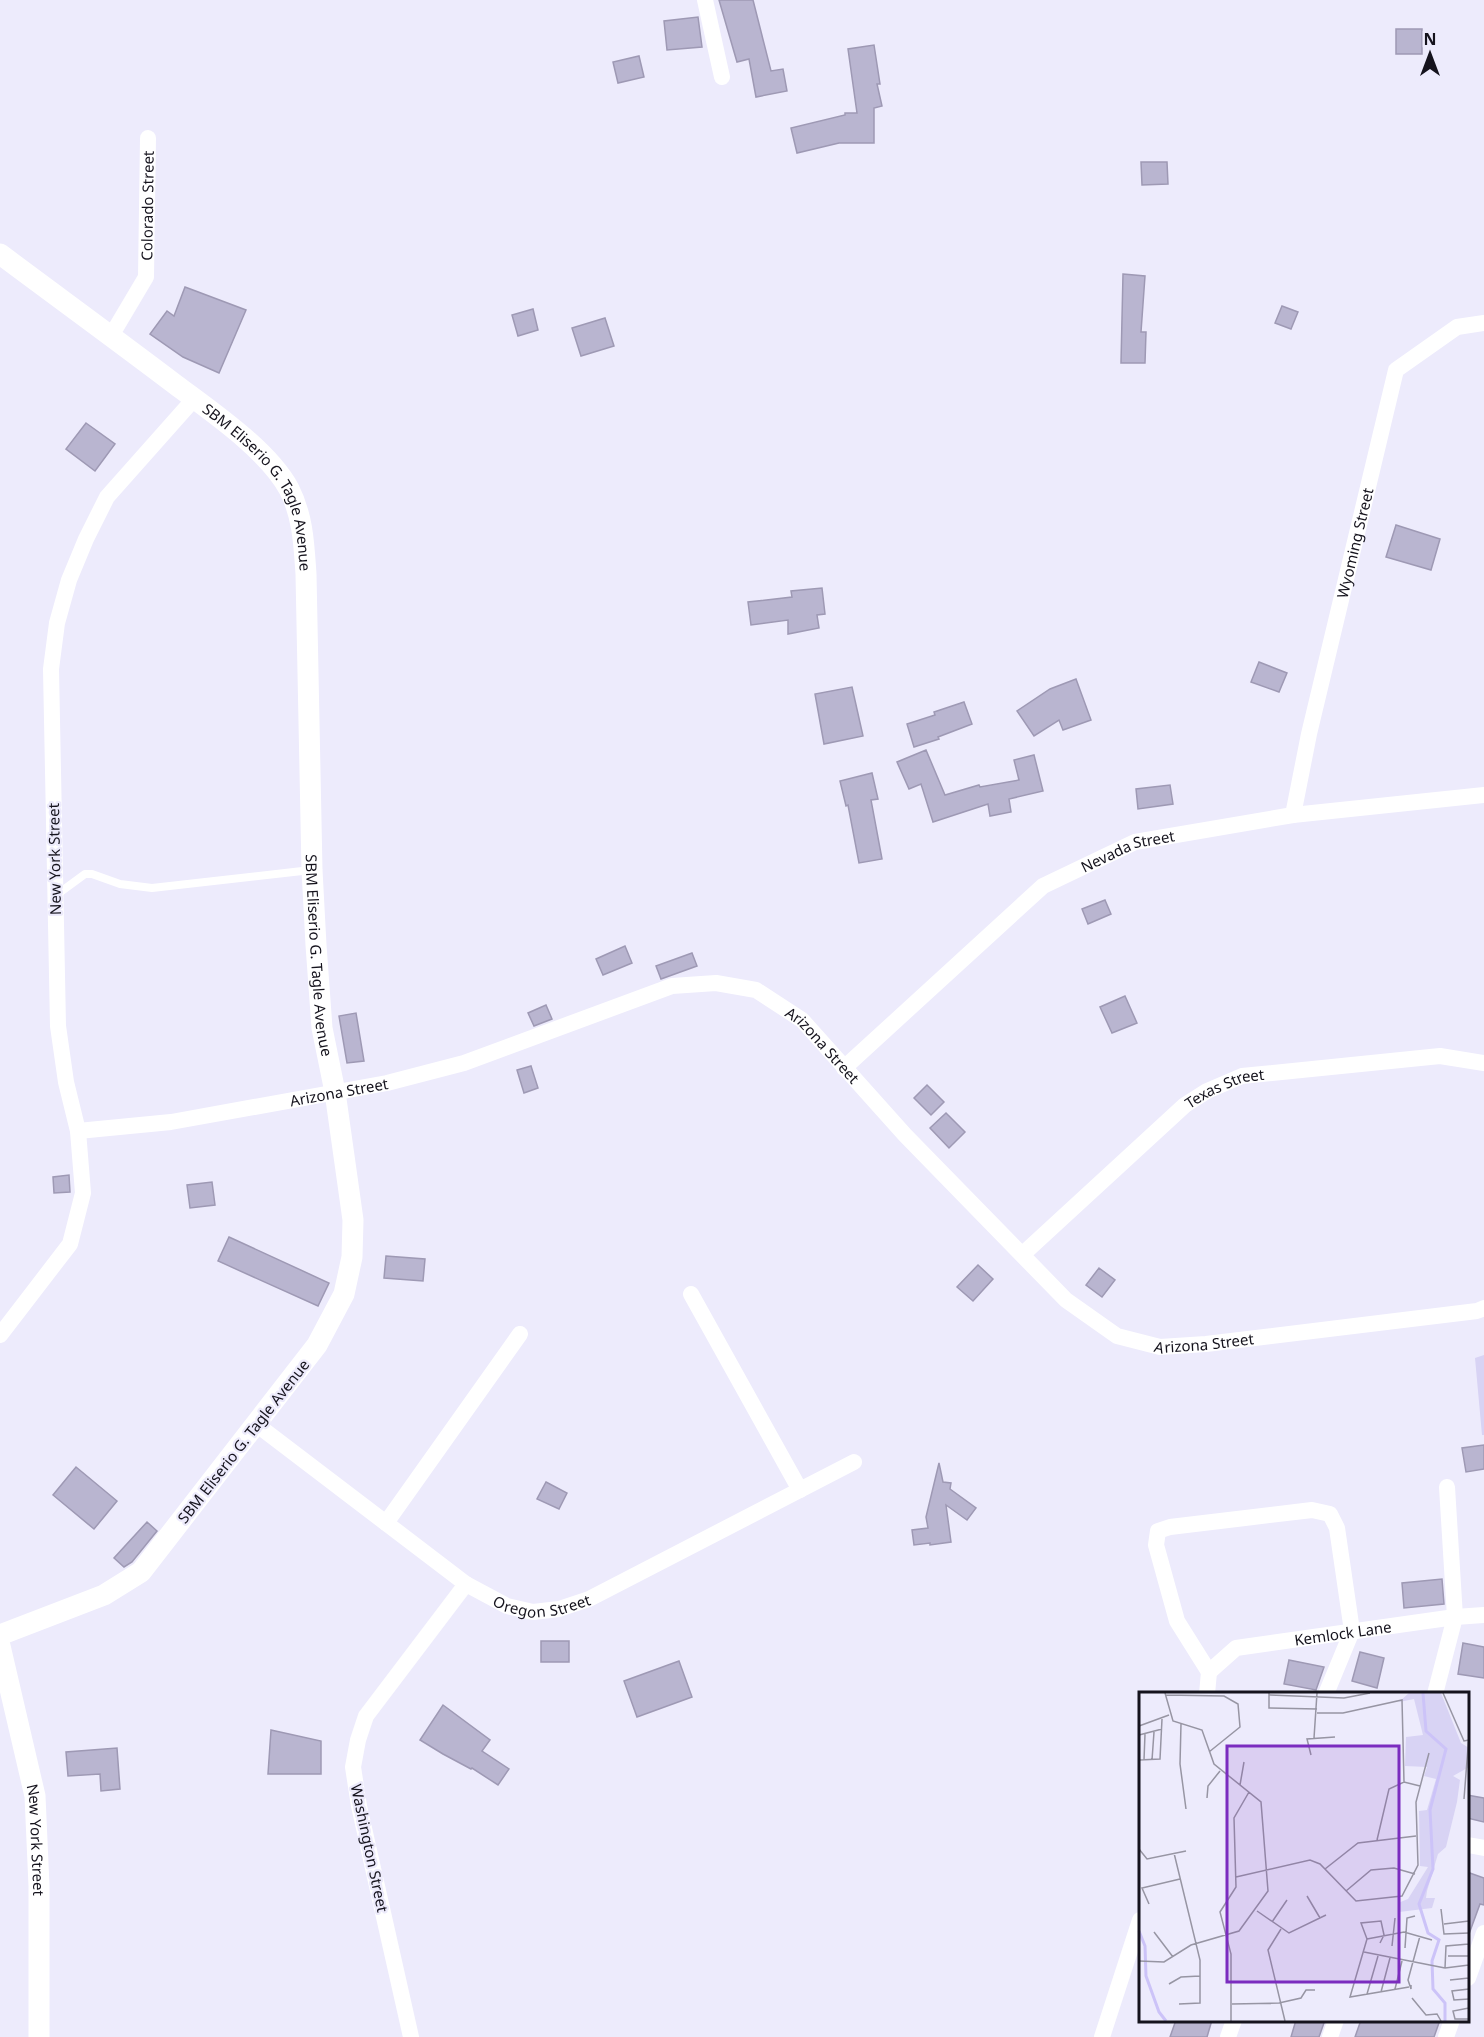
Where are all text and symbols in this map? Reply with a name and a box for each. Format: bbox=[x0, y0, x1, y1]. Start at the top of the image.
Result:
north arrow bbox=[1400, 24, 1460, 84]
text: N bbox=[1423, 28, 1437, 50]
street label: Colorado Street bbox=[136, 150, 158, 261]
street label: SBM Eliserio G. Tagle Avenue bbox=[199, 398, 316, 572]
street label: Wyoming Street bbox=[1332, 485, 1378, 600]
street label: New York Street bbox=[43, 802, 65, 915]
street label: Nevada Street bbox=[1077, 825, 1177, 877]
street label: SBM Eliserio G. Tagle Avenue bbox=[302, 854, 338, 1058]
street label: Arizona Street bbox=[782, 1002, 864, 1088]
street label: Texas Street bbox=[1181, 1064, 1266, 1113]
street label: Arizona Street bbox=[288, 1073, 390, 1110]
street label: Arizona Street bbox=[1152, 1328, 1255, 1358]
street label: SBM Eliserio G. Tagle Avenue bbox=[173, 1355, 313, 1527]
street label: Oregon Street bbox=[492, 1586, 592, 1604]
text: Oregon Street bbox=[490, 1589, 593, 1623]
street label: Kemlock Lane bbox=[1293, 1616, 1393, 1650]
inset map bbox=[1139, 1692, 1469, 2022]
street label: New York Street bbox=[23, 1782, 49, 1897]
street label: Washington Street bbox=[347, 1782, 393, 1914]

